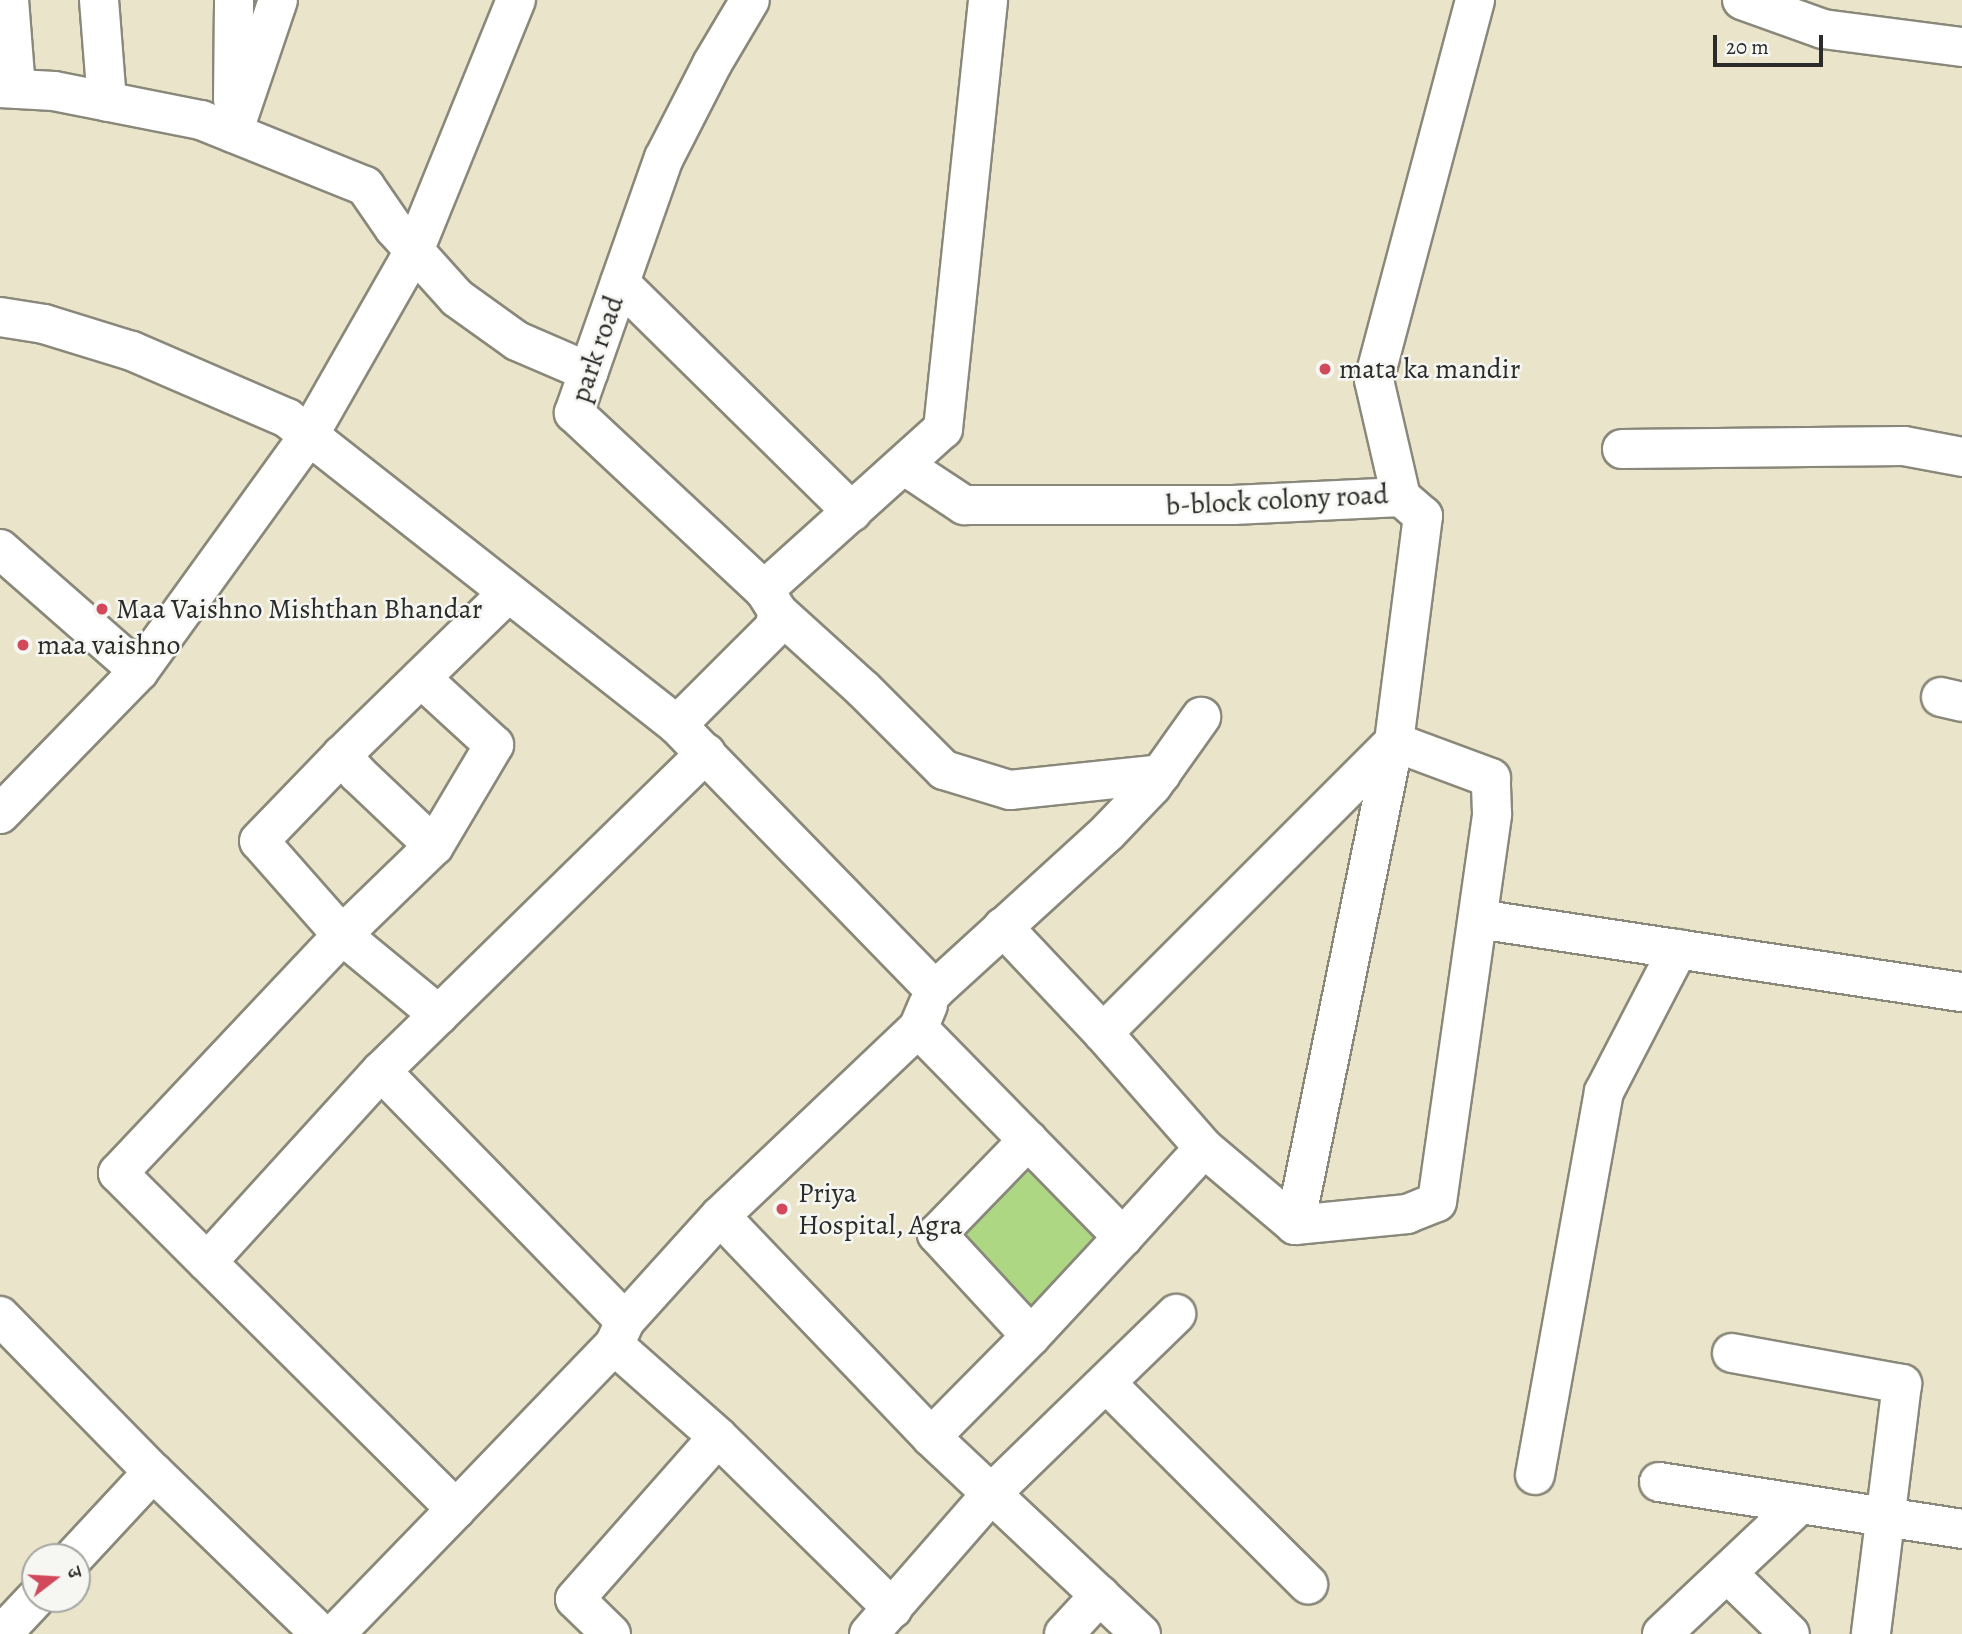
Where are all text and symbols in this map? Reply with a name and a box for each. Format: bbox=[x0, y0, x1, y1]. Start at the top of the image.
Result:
scale bar bbox=[1717, 21, 1827, 65]
text: 20 m bbox=[1726, 33, 1769, 61]
street label: park road bbox=[563, 291, 631, 407]
place label: mata ka mandir bbox=[1339, 352, 1520, 386]
marker: mata ka mandir bbox=[1317, 361, 1333, 377]
street label: b-block colony road bbox=[1165, 477, 1389, 523]
place label: Maa Vaishno Mishthan Bhandar bbox=[116, 592, 482, 626]
marker: Maa Vaishno Mishthan Bhandar bbox=[94, 601, 110, 617]
place label: maa vaishno bbox=[37, 628, 180, 662]
marker: maa vaishno bbox=[15, 637, 31, 653]
place label: Priya Hospital, Agra bbox=[798, 1176, 963, 1242]
marker: Priya Hospital, Agra bbox=[772, 1199, 792, 1219]
north arrow bbox=[21, 1543, 91, 1613]
text: उ bbox=[60, 1564, 88, 1581]

